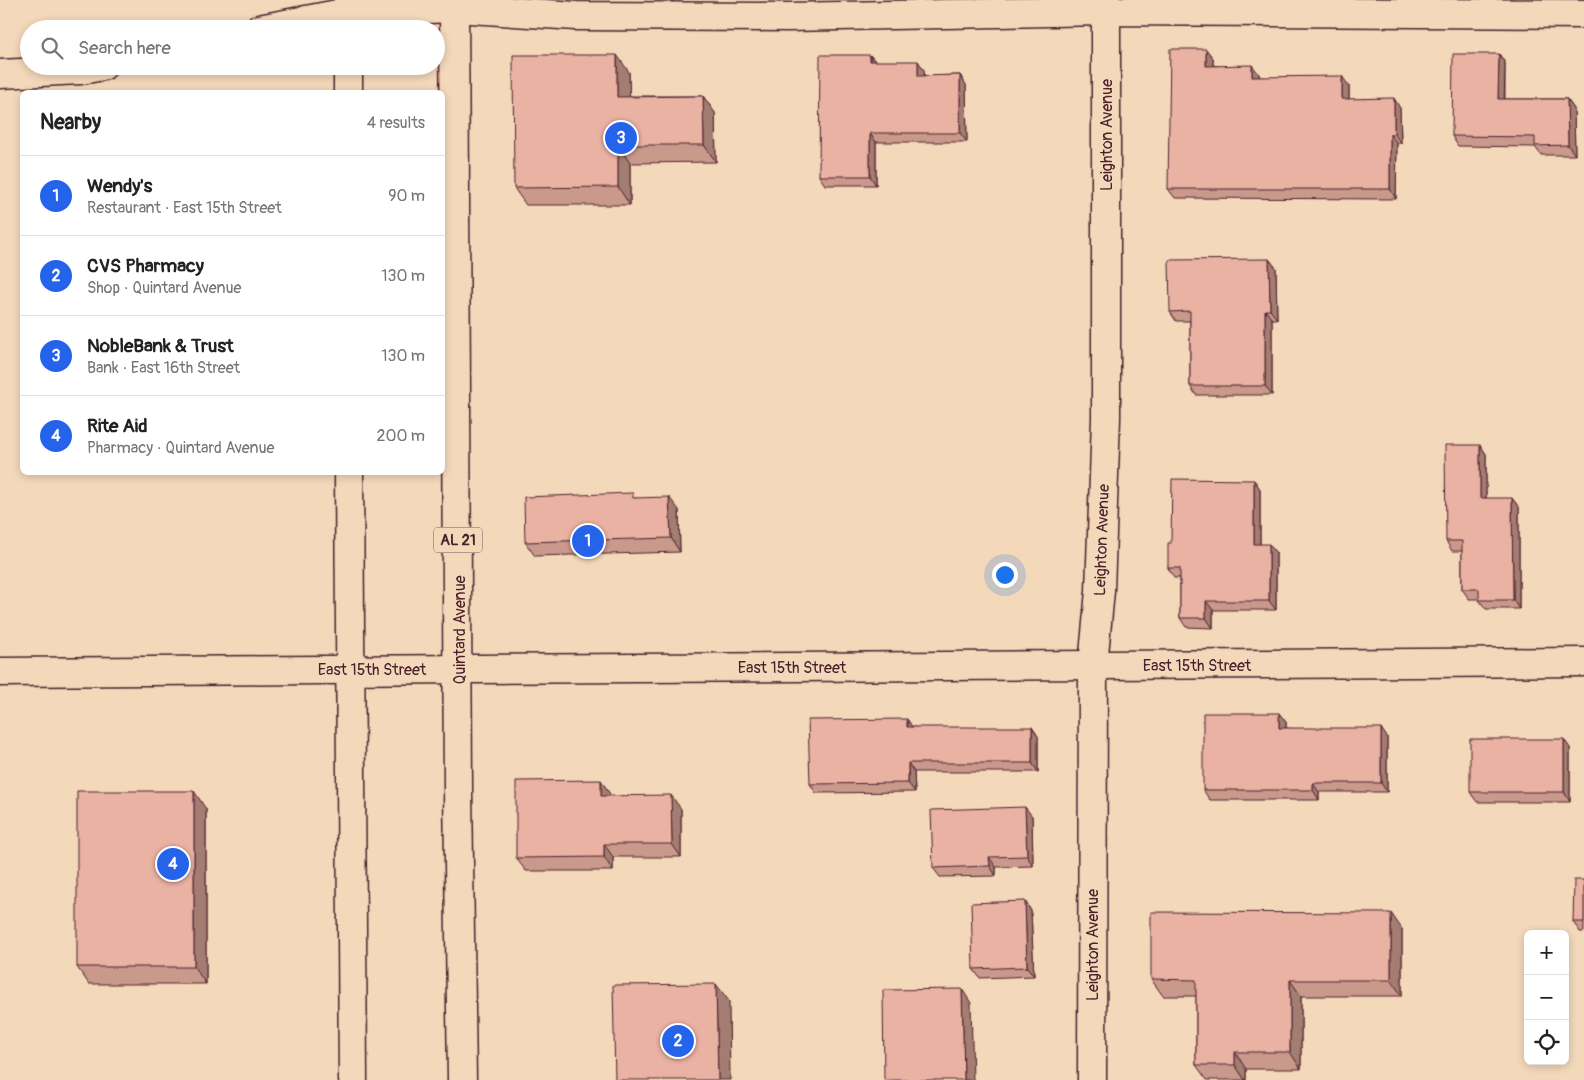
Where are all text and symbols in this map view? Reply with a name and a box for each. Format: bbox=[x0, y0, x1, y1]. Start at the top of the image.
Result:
search box bbox=[20, 20, 445, 75]
icon: search bbox=[38, 34, 66, 62]
text: Search here bbox=[78, 36, 171, 60]
street label: Leighton Avenue bbox=[1097, 79, 1117, 191]
text: Nearby bbox=[40, 109, 101, 136]
text: 4 results bbox=[367, 113, 425, 133]
pin: 3 bbox=[605, 119, 637, 157]
text: Wendy's bbox=[87, 174, 152, 198]
text: 1 bbox=[53, 186, 59, 206]
text: 90 m bbox=[388, 186, 425, 206]
text: Restaurant · East 15th Street bbox=[87, 198, 282, 218]
text: CVS Pharmacy bbox=[87, 254, 204, 278]
text: 2 bbox=[52, 266, 60, 286]
text: 130 m bbox=[381, 266, 425, 286]
text: Shop · Quintard Avenue bbox=[87, 278, 241, 298]
text: NobleBank & Trust bbox=[87, 334, 234, 358]
text: 3 bbox=[52, 346, 60, 366]
text: 130 m bbox=[381, 346, 425, 366]
text: Bank · East 16th Street bbox=[87, 358, 240, 378]
text: Rite Aid bbox=[87, 414, 148, 438]
text: 4 bbox=[51, 426, 61, 446]
text: 200 m bbox=[377, 426, 425, 446]
text: Pharmacy · Quintard Avenue bbox=[87, 438, 274, 458]
street label: Leighton Avenue bbox=[1090, 484, 1114, 596]
pin: 1 bbox=[572, 522, 604, 560]
road number: AL 21 bbox=[434, 528, 482, 552]
your location bbox=[992, 562, 1018, 588]
street label: Quintard Avenue bbox=[450, 575, 470, 685]
street label: East 15th Street bbox=[1143, 656, 1252, 676]
street label: East 15th Street bbox=[738, 658, 847, 678]
street label: East 15th Street bbox=[318, 660, 427, 680]
pin: 4 bbox=[157, 845, 189, 883]
street label: Leighton Avenue bbox=[1083, 889, 1103, 1001]
map controls bbox=[1524, 930, 1569, 1065]
button: + bbox=[1524, 930, 1569, 975]
button: − bbox=[1524, 975, 1569, 1020]
button: locate bbox=[1524, 1020, 1569, 1065]
pin: 2 bbox=[662, 1022, 694, 1060]

